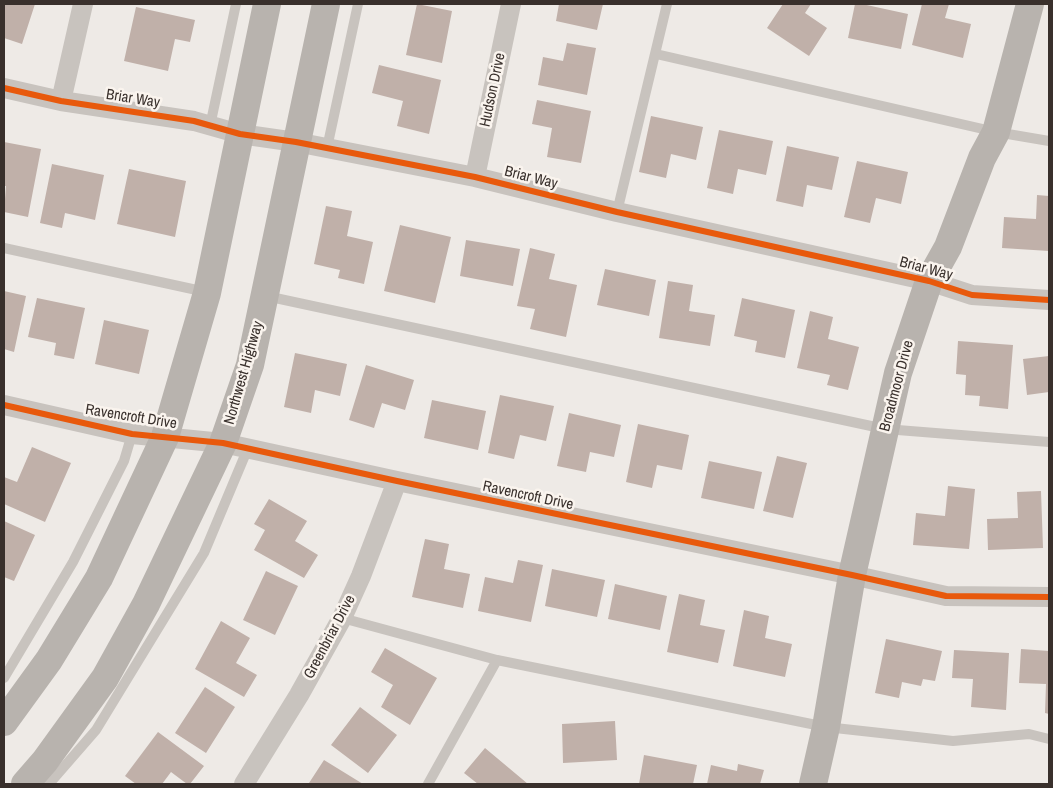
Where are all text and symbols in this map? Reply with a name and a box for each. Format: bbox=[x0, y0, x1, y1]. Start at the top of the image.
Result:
street label: Hudson Drive bbox=[476, 51, 510, 129]
street label: Briar Way bbox=[105, 86, 161, 112]
street label: Briar Way bbox=[503, 163, 559, 193]
street label: Briar Way bbox=[897, 253, 955, 285]
street label: Northwest Highway bbox=[221, 319, 267, 427]
street label: Broadmoor Drive bbox=[876, 338, 918, 434]
street label: Ravencroft Drive bbox=[84, 401, 178, 433]
street label: Ravencroft Drive bbox=[481, 478, 575, 514]
street label: Greenbriar Drive bbox=[300, 592, 360, 682]

